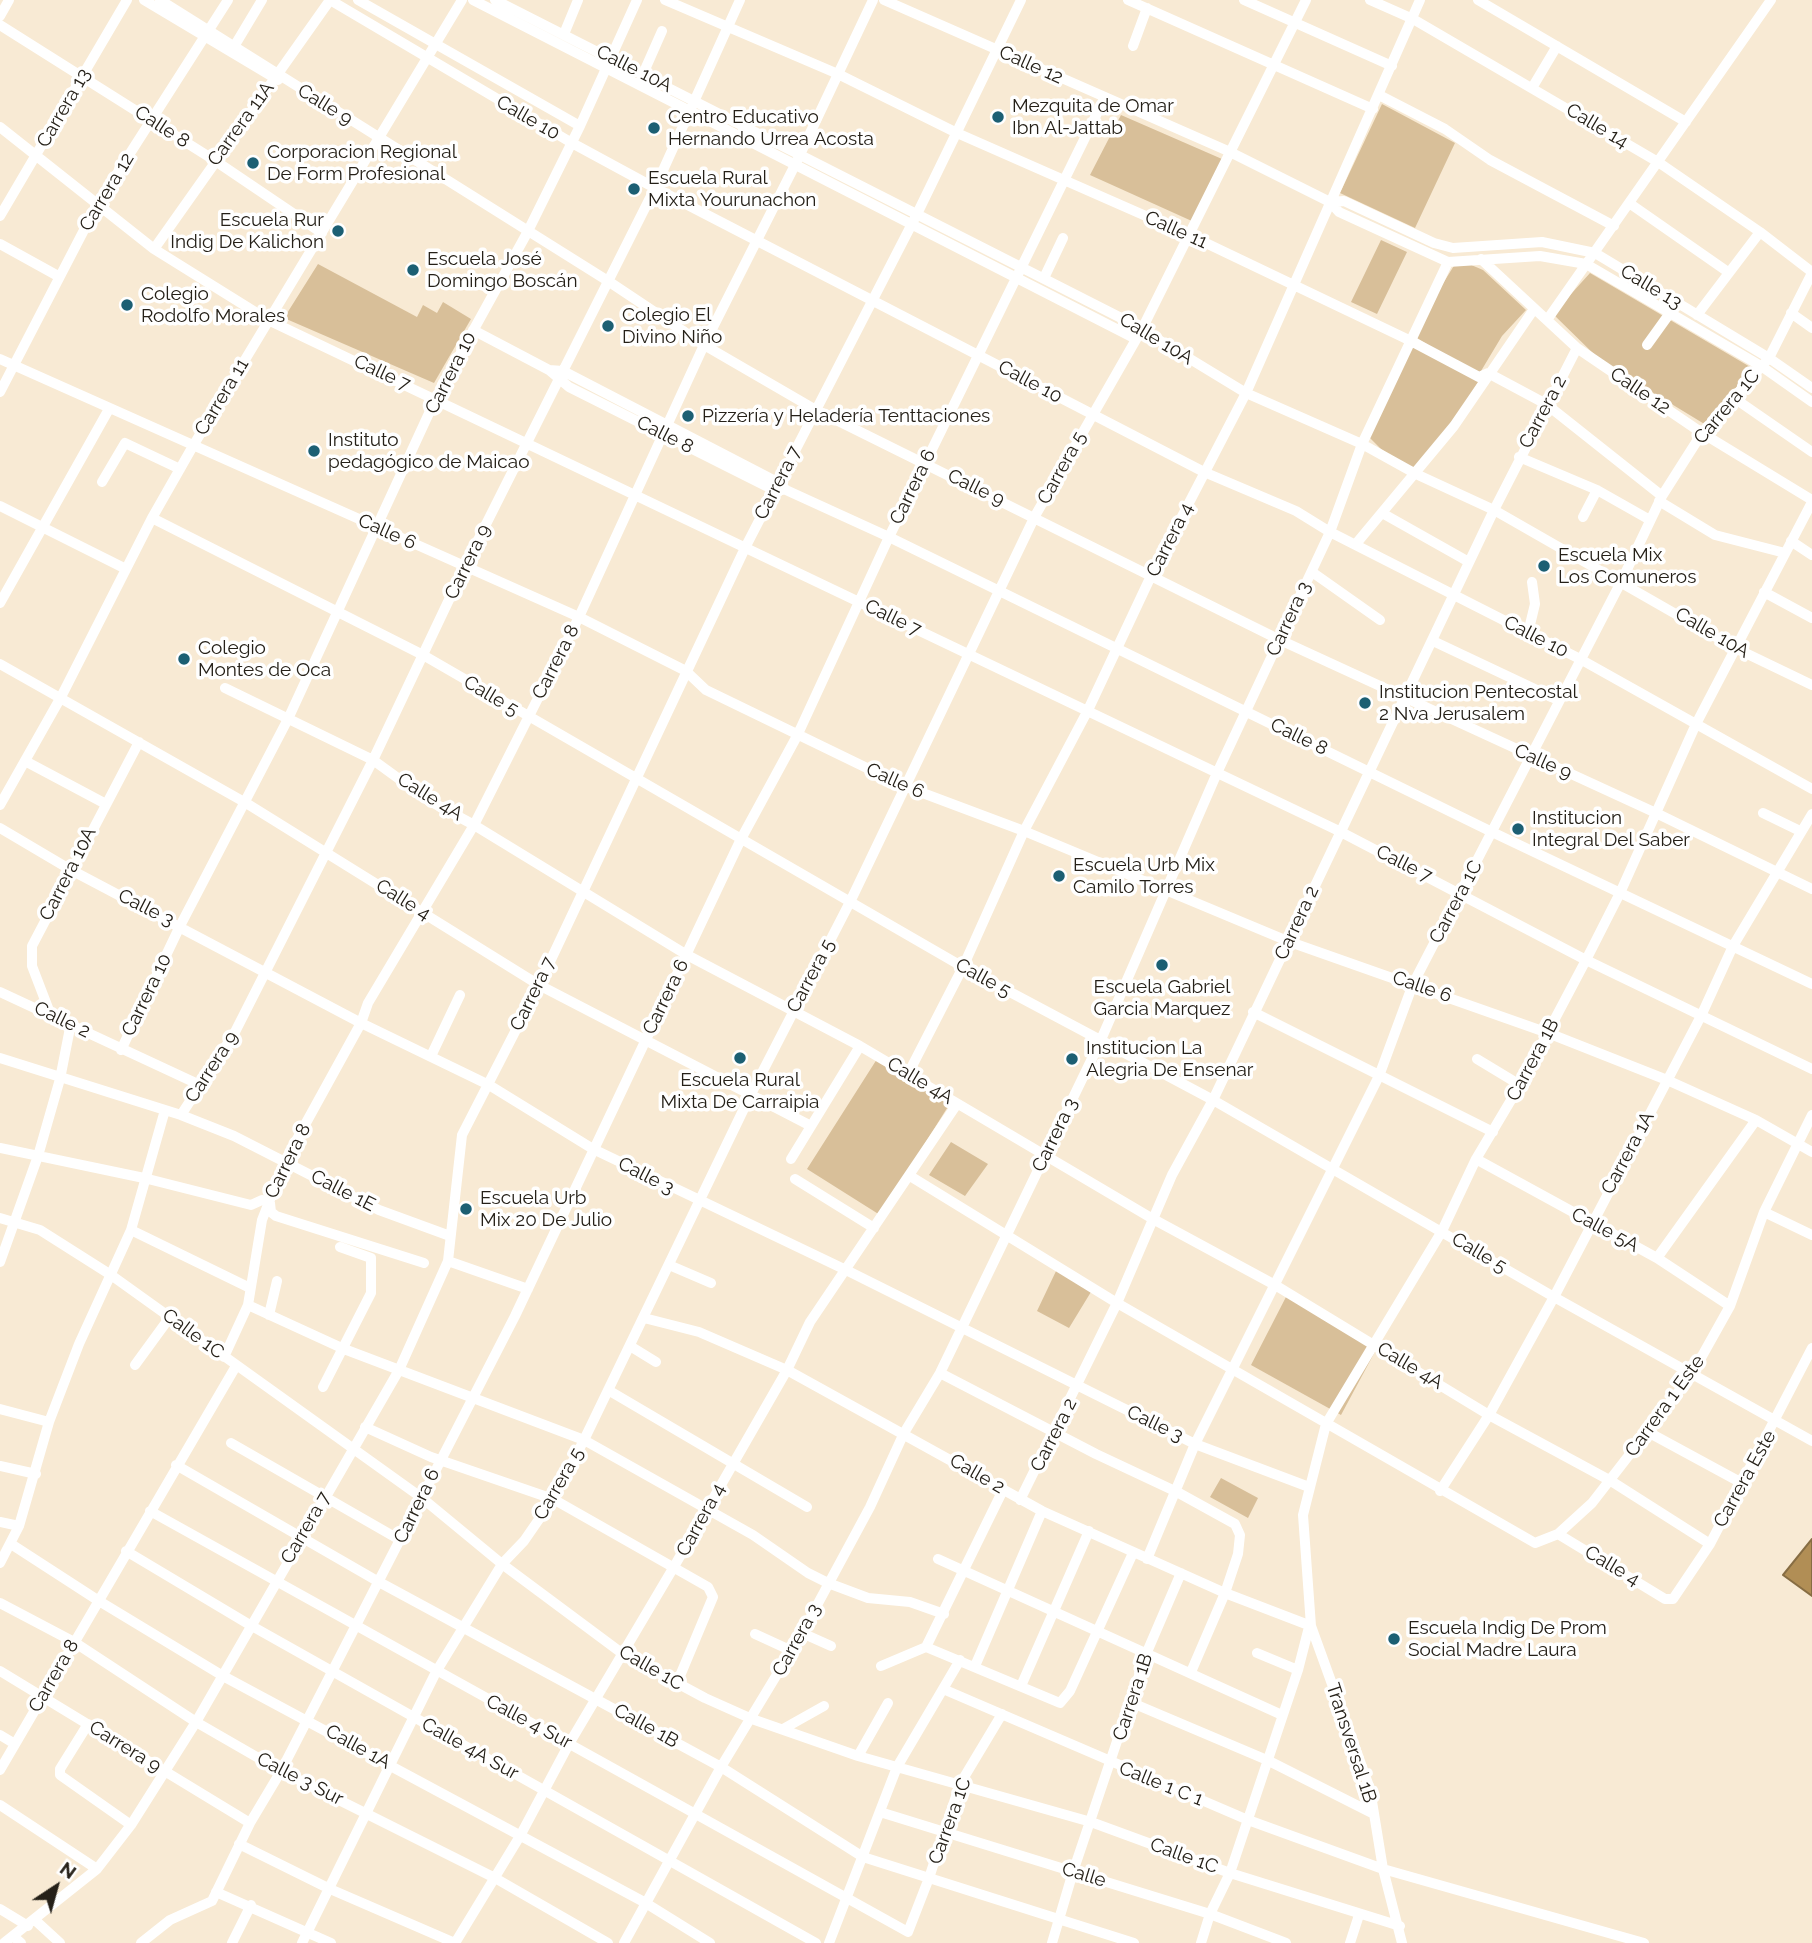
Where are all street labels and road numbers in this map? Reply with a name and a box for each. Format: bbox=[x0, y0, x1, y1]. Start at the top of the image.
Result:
street label: Calle 10A bbox=[592, 40, 676, 98]
street label: Calle 12 bbox=[995, 41, 1067, 89]
street label: Carrera 13 bbox=[32, 64, 96, 152]
street label: Carrera 11A bbox=[203, 77, 279, 171]
street label: Calle 9 bbox=[293, 79, 357, 131]
street label: Calle 10 bbox=[492, 91, 564, 145]
street label: Calle 14 bbox=[1562, 99, 1632, 153]
street label: Calle 8 bbox=[130, 101, 194, 153]
street label: Carrera 12 bbox=[75, 149, 139, 235]
street label: Calle 11 bbox=[1141, 206, 1211, 254]
street label: Calle 13 bbox=[1616, 260, 1686, 314]
street label: Calle 10A bbox=[1115, 308, 1197, 370]
street label: Carrera 10 bbox=[421, 328, 481, 418]
street label: Calle 7 bbox=[350, 350, 414, 396]
street label: Carrera 11 bbox=[190, 354, 254, 440]
street label: Calle 10 bbox=[994, 356, 1066, 408]
street label: Calle 12 bbox=[1606, 363, 1674, 419]
street label: Carrera 1C bbox=[1689, 365, 1765, 449]
street label: Carrera 2 bbox=[1514, 372, 1572, 452]
street label: Calle 8 bbox=[633, 411, 697, 459]
street label: Carrera 5 bbox=[1033, 428, 1091, 508]
street label: Carrera 7 bbox=[750, 442, 806, 524]
street label: Carrera 6 bbox=[885, 446, 941, 528]
street label: Calle 9 bbox=[944, 464, 1008, 512]
street label: Carrera 4 bbox=[1142, 499, 1198, 581]
street label: Calle 6 bbox=[354, 509, 420, 555]
street label: Carrera 9 bbox=[440, 521, 496, 603]
street label: Carrera 3 bbox=[1262, 578, 1316, 660]
street label: Calle 7 bbox=[861, 595, 925, 641]
street label: Calle 10A bbox=[1671, 603, 1753, 663]
street label: Calle 10 bbox=[1500, 611, 1572, 663]
street label: Carrera 8 bbox=[528, 621, 584, 703]
street label: Calle 5 bbox=[459, 671, 523, 721]
street label: Calle 8 bbox=[1267, 713, 1331, 761]
street label: Calle 9 bbox=[1511, 739, 1575, 785]
street label: Calle 6 bbox=[862, 758, 928, 804]
street label: Calle 4A bbox=[393, 768, 467, 826]
street label: Carrera 10A bbox=[35, 824, 101, 924]
street label: Calle 7 bbox=[1372, 840, 1436, 888]
street label: Carrera 1C bbox=[1425, 857, 1487, 947]
street label: Calle 4 bbox=[371, 874, 435, 926]
street label: Carrera 2 bbox=[1270, 882, 1324, 964]
street label: Calle 3 bbox=[114, 884, 178, 932]
street label: Carrera 5 bbox=[782, 935, 840, 1017]
street label: Carrera 10 bbox=[117, 950, 177, 1040]
street label: Carrera 7 bbox=[505, 953, 561, 1035]
street label: Calle 5 bbox=[951, 953, 1015, 1003]
street label: Carrera 6 bbox=[638, 956, 694, 1038]
street label: Calle 6 bbox=[1389, 966, 1455, 1008]
street label: Calle 2 bbox=[30, 997, 94, 1043]
street label: Carrera 1B bbox=[1502, 1015, 1564, 1105]
street label: Carrera 9 bbox=[181, 1027, 243, 1107]
street label: Calle 4A bbox=[883, 1052, 957, 1110]
street label: Carrera 3 bbox=[1027, 1094, 1083, 1176]
street label: Carrera 1A bbox=[1597, 1108, 1659, 1198]
street label: Carrera 8 bbox=[260, 1120, 316, 1202]
street label: Calle 3 bbox=[614, 1152, 678, 1200]
street label: Calle 1E bbox=[307, 1165, 379, 1217]
street label: Calle 5A bbox=[1567, 1203, 1643, 1257]
street label: Calle 5 bbox=[1447, 1228, 1511, 1278]
street label: Calle 1C bbox=[158, 1304, 228, 1364]
street label: Calle 4A bbox=[1373, 1337, 1447, 1395]
street label: Carrera 1 Este bbox=[1620, 1351, 1710, 1461]
street label: Carrera 2 bbox=[1026, 1394, 1082, 1476]
street label: Calle 3 bbox=[1123, 1401, 1187, 1447]
street label: Carrera Este bbox=[1709, 1426, 1781, 1532]
street label: Carrera 5 bbox=[529, 1444, 589, 1524]
street label: Calle 2 bbox=[945, 1449, 1009, 1499]
street label: Carrera 6 bbox=[389, 1465, 445, 1547]
street label: Carrera 4 bbox=[672, 1480, 730, 1560]
street label: Carrera 7 bbox=[276, 1488, 336, 1568]
street label: Calle 4 bbox=[1580, 1541, 1644, 1591]
street label: Carrera 3 bbox=[768, 1600, 826, 1680]
street label: Carrera 8 bbox=[24, 1635, 84, 1717]
street label: Calle 1C bbox=[615, 1640, 687, 1696]
street label: Carrera 1B bbox=[1108, 1651, 1158, 1743]
street label: Transversal 1B bbox=[1321, 1680, 1381, 1806]
street label: Calle 4 Sur bbox=[482, 1690, 576, 1754]
street label: Calle 1B bbox=[610, 1699, 682, 1753]
street label: Calle 4A Sur bbox=[418, 1713, 522, 1785]
street label: Carrera 9 bbox=[85, 1716, 165, 1778]
street label: Calle 1A bbox=[322, 1720, 394, 1774]
street label: Calle 3 Sur bbox=[253, 1747, 347, 1811]
street label: Calle 1 C 1 bbox=[1116, 1757, 1206, 1811]
street label: Carrera 1C bbox=[924, 1775, 976, 1867]
street label: Calle 1C bbox=[1147, 1833, 1221, 1879]
street label: Calle bbox=[1059, 1858, 1109, 1892]

